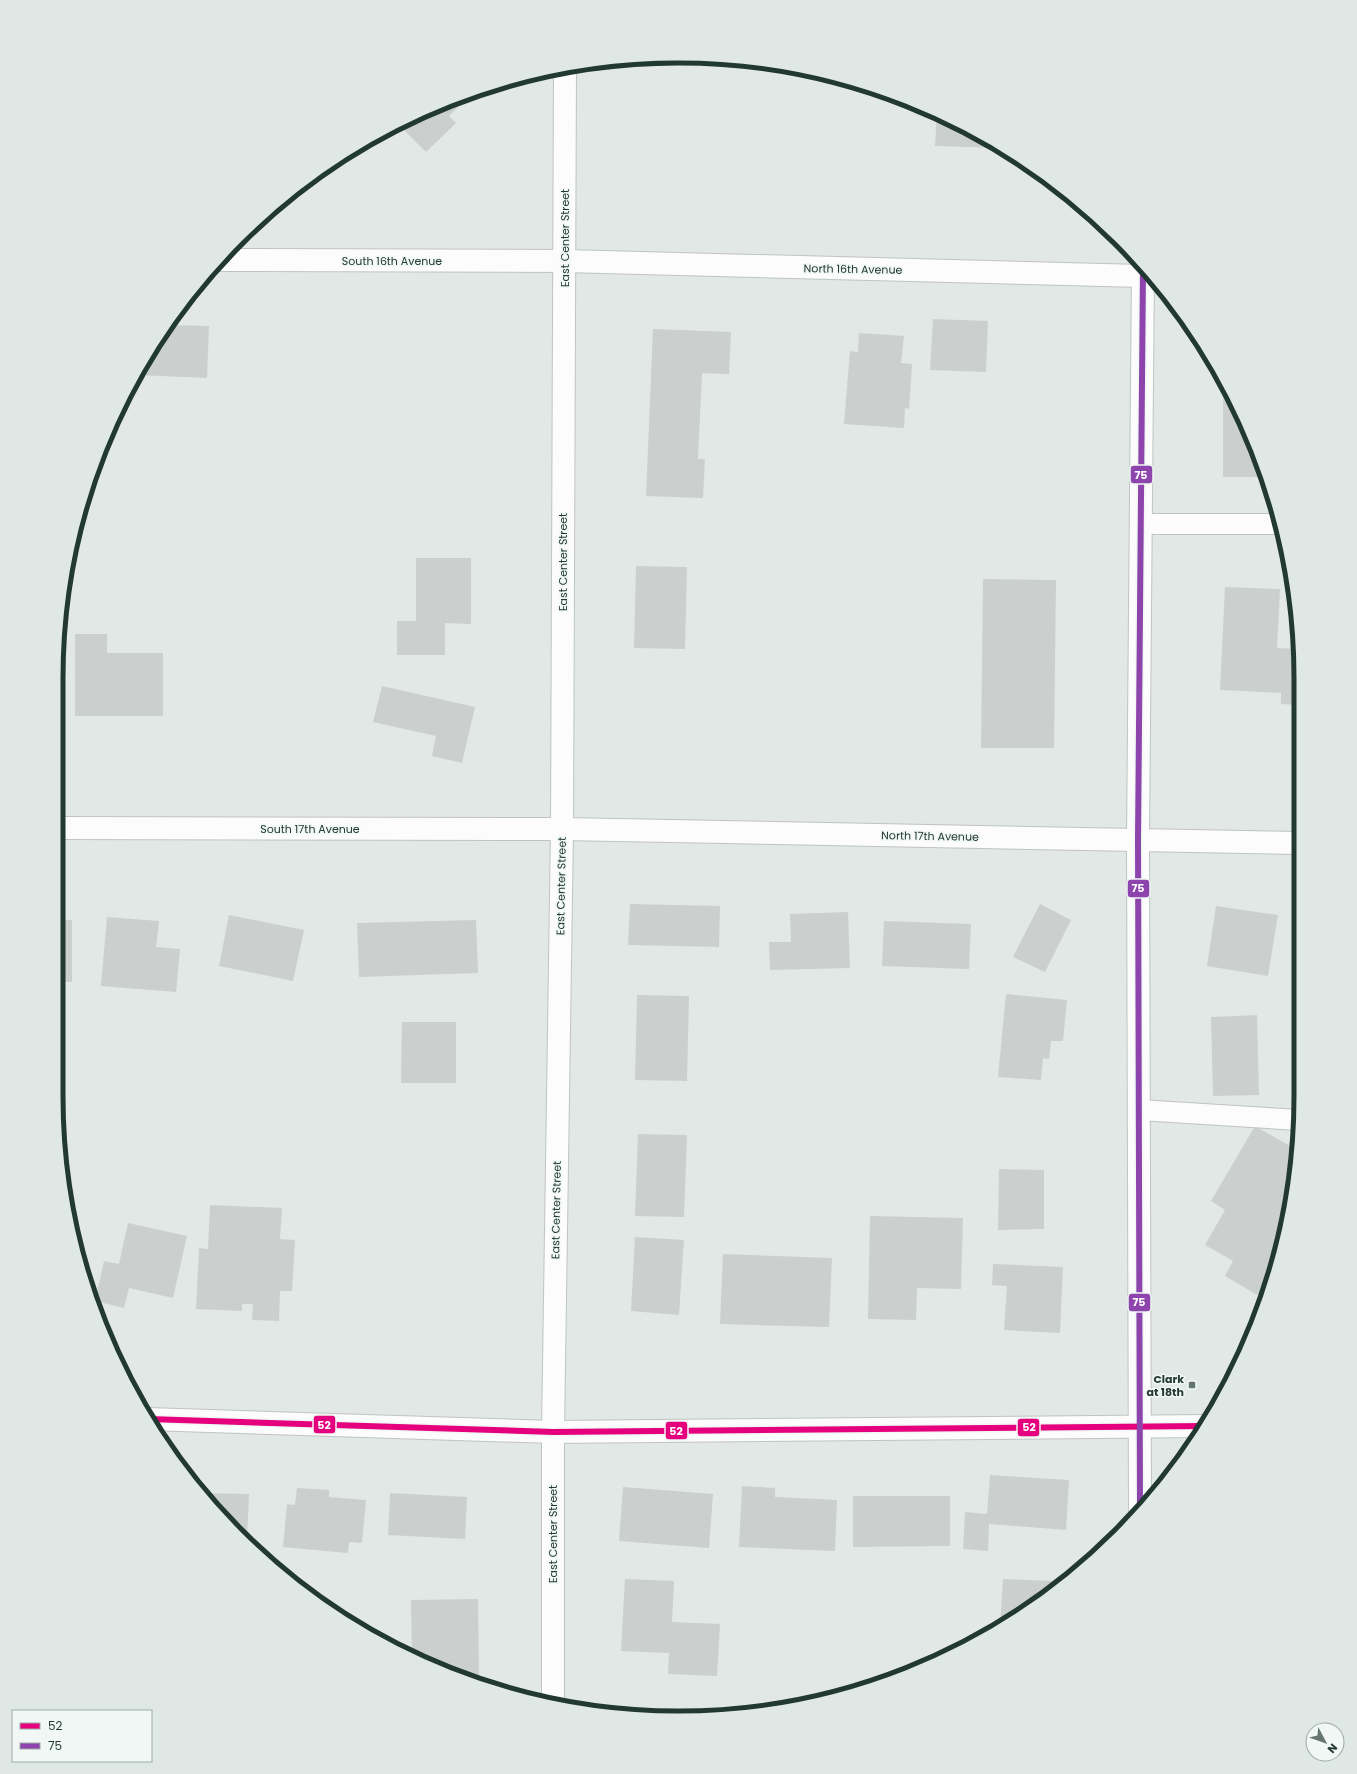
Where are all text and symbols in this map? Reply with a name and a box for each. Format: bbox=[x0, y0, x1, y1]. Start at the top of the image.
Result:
street label: East Center Street bbox=[557, 189, 573, 287]
street label: South 16th Avenue bbox=[342, 253, 442, 269]
street label: North 16th Avenue bbox=[804, 260, 903, 278]
line badge: 75 bbox=[1130, 465, 1153, 484]
text: 75 bbox=[1134, 467, 1148, 483]
street label: East Center Street bbox=[555, 513, 571, 611]
street label: South 17th Avenue bbox=[260, 821, 360, 837]
street label: North 17th Avenue bbox=[881, 827, 979, 845]
street label: East Center Street bbox=[552, 837, 570, 935]
line badge: 75 bbox=[1127, 879, 1150, 898]
text: 75 bbox=[1131, 880, 1145, 896]
street label: East Center Street bbox=[547, 1161, 565, 1259]
line badge: 75 bbox=[1128, 1293, 1151, 1312]
text: 75 bbox=[1132, 1294, 1146, 1310]
place label: Clark at 18th bbox=[1147, 1371, 1184, 1400]
marker: Clark at 18th bbox=[1187, 1380, 1197, 1390]
line badge: 52 bbox=[313, 1415, 336, 1434]
text: 52 bbox=[317, 1417, 331, 1433]
line badge: 52 bbox=[1017, 1418, 1040, 1437]
text: 52 bbox=[1022, 1419, 1036, 1435]
line badge: 52 bbox=[665, 1421, 688, 1440]
text: 52 bbox=[669, 1423, 683, 1439]
street label: East Center Street bbox=[545, 1485, 561, 1583]
legend bbox=[12, 1710, 152, 1762]
text: 52 bbox=[48, 1717, 63, 1734]
north arrow bbox=[1305, 1722, 1345, 1762]
text: 75 bbox=[48, 1737, 62, 1754]
text: N bbox=[1324, 1740, 1341, 1757]

